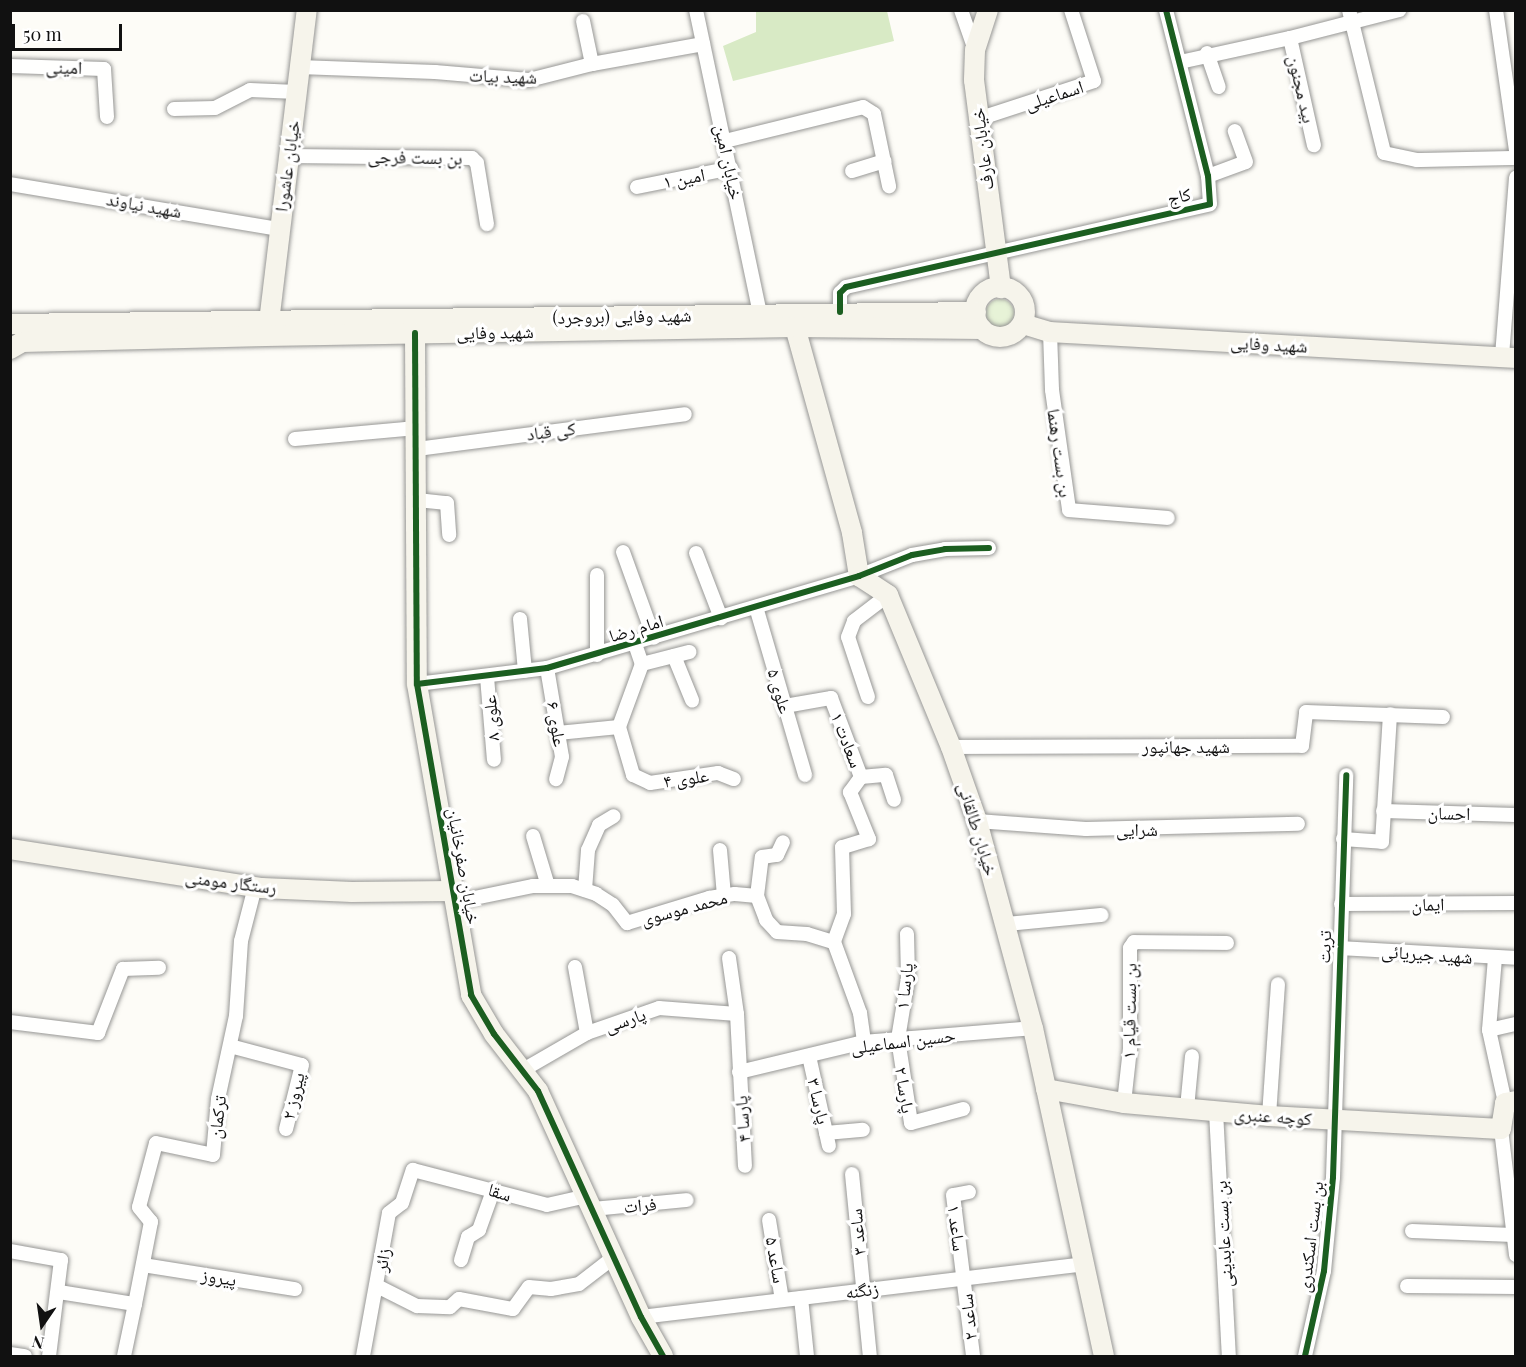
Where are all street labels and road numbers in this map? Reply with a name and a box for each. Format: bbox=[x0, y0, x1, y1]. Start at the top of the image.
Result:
street label: بید مجنون bbox=[1284, 53, 1320, 125]
street label: امینی bbox=[46, 56, 82, 78]
street label: شهید بیات bbox=[469, 64, 537, 88]
street label: اسماعیلی bbox=[1022, 75, 1086, 115]
street label: خیابان عارف bbox=[966, 107, 998, 191]
street label: خیابان عاشورا bbox=[270, 119, 304, 213]
street label: خیابان امین bbox=[710, 122, 748, 202]
street label: بن بست فرجی bbox=[367, 145, 463, 169]
street label: امین ۱ bbox=[661, 163, 707, 193]
street label: کاج bbox=[1165, 183, 1193, 209]
street label: شهید نیاوند bbox=[105, 188, 183, 222]
street label: شهید وفایی (بروجرد) bbox=[552, 304, 692, 328]
street label: شهید وفایی bbox=[456, 321, 534, 343]
street label: شهید وفایی bbox=[1230, 331, 1308, 357]
street label: بن بست رهنما bbox=[1043, 407, 1077, 499]
street label: کی قباد bbox=[525, 417, 577, 445]
street label: امام رضا bbox=[606, 609, 666, 647]
street label: علوی ۵ bbox=[763, 666, 797, 716]
street label: علوی ۸ bbox=[478, 694, 504, 742]
street label: علوی ۶ bbox=[543, 700, 571, 748]
street label: سعادت ۱ bbox=[827, 709, 867, 771]
street label: شهید جهانپور bbox=[1142, 735, 1230, 757]
street label: علوی ۴ bbox=[662, 764, 710, 792]
street label: خیابان طالقانی bbox=[954, 780, 1002, 878]
street label: احسان bbox=[1427, 802, 1471, 824]
street label: خیابان صفرخانیان bbox=[443, 806, 485, 926]
street label: شرایی bbox=[1116, 818, 1158, 840]
street label: رستگار مومنی bbox=[184, 866, 278, 898]
street label: محمد موسوی bbox=[638, 886, 730, 930]
street label: ایمان bbox=[1411, 893, 1445, 915]
street label: تربت bbox=[1313, 930, 1335, 964]
street label: شهید جیریائی bbox=[1381, 940, 1473, 968]
street label: پارسا ۱ bbox=[891, 962, 917, 1010]
street label: بن بست قیام ۱ bbox=[1117, 963, 1141, 1059]
street label: پارسی bbox=[602, 1003, 648, 1037]
street label: حسین اسماعیلی bbox=[849, 1024, 957, 1058]
street label: پارسا ۲ bbox=[891, 1065, 919, 1115]
street label: پیروز ۲ bbox=[277, 1070, 309, 1122]
street label: پارسا ۳ bbox=[803, 1076, 835, 1126]
street label: ترکمان bbox=[204, 1094, 230, 1140]
street label: پارسا ۴ bbox=[730, 1095, 754, 1143]
street label: کوچه عنبری bbox=[1233, 1103, 1313, 1129]
street label: سقا bbox=[486, 1178, 514, 1206]
street label: بن بست عابدینی bbox=[1209, 1180, 1237, 1288]
street label: بن بست اسکندری bbox=[1292, 1180, 1328, 1294]
street label: فرات bbox=[623, 1193, 657, 1217]
street label: ساعد ۱ bbox=[943, 1204, 971, 1252]
street label: ساعد ۳ bbox=[844, 1208, 870, 1256]
street label: ساعد ۵ bbox=[761, 1235, 791, 1285]
street label: زائر bbox=[369, 1247, 395, 1273]
street label: پیروز bbox=[200, 1264, 238, 1290]
street label: زنگنه bbox=[844, 1277, 880, 1303]
street label: ساعد ۲ bbox=[955, 1293, 981, 1341]

